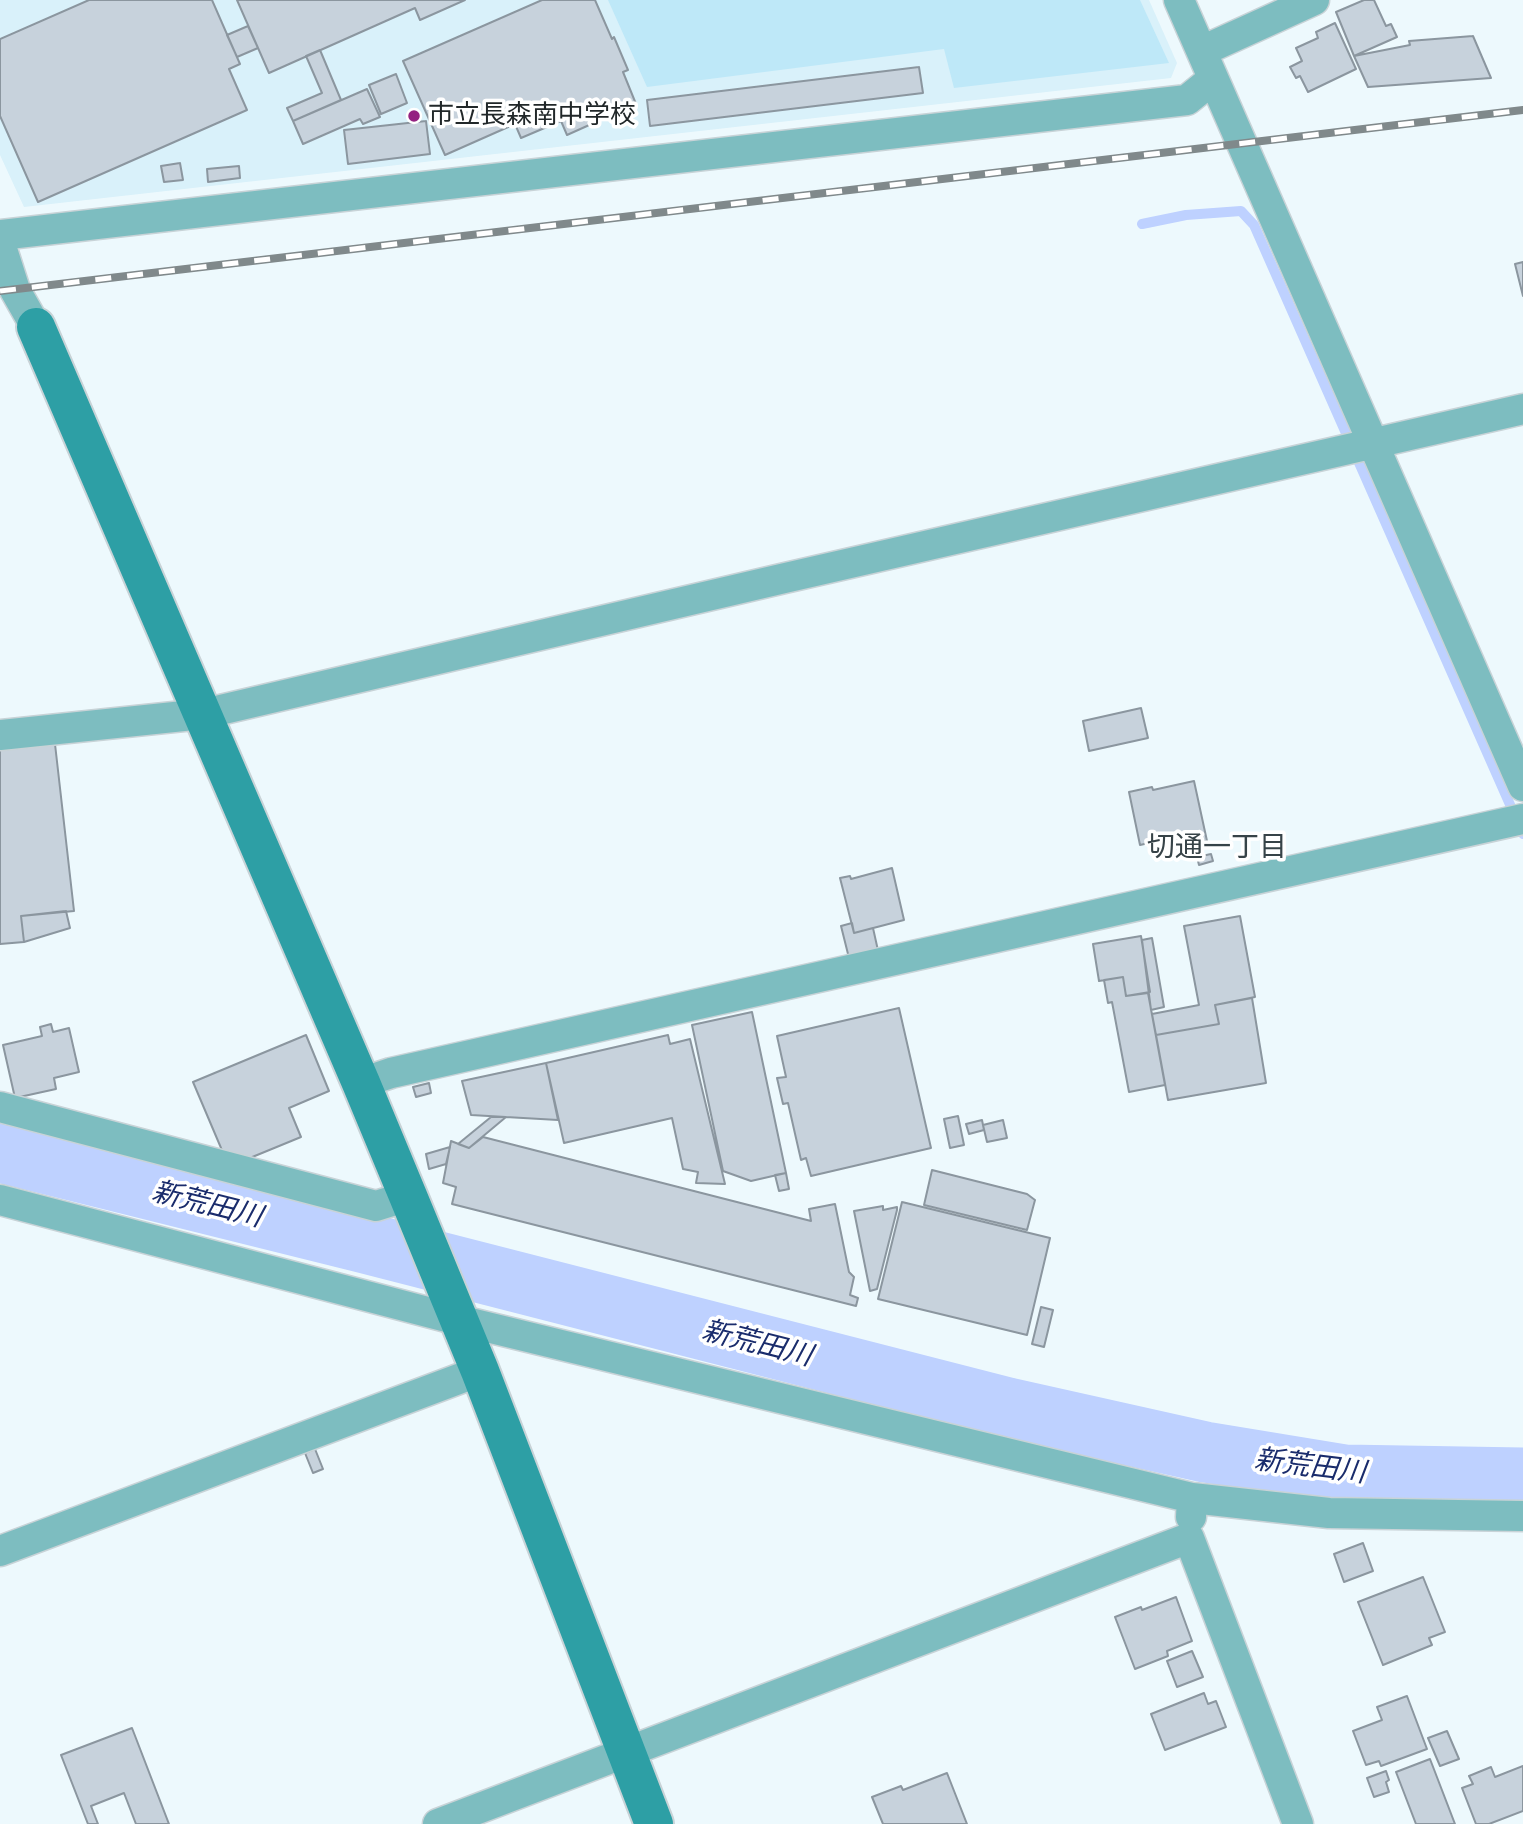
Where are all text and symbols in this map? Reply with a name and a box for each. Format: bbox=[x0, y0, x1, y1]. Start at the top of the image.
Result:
place label: 市立長森南中学校 bbox=[428, 100, 636, 132]
marker: 市立長森南中学校 bbox=[406, 108, 422, 124]
district label: 切通一丁目 bbox=[1147, 831, 1287, 865]
water label: 新荒田川 bbox=[149, 1175, 265, 1235]
water label: 新荒田川 bbox=[699, 1314, 815, 1374]
water label: 新荒田川 bbox=[1252, 1444, 1368, 1490]

